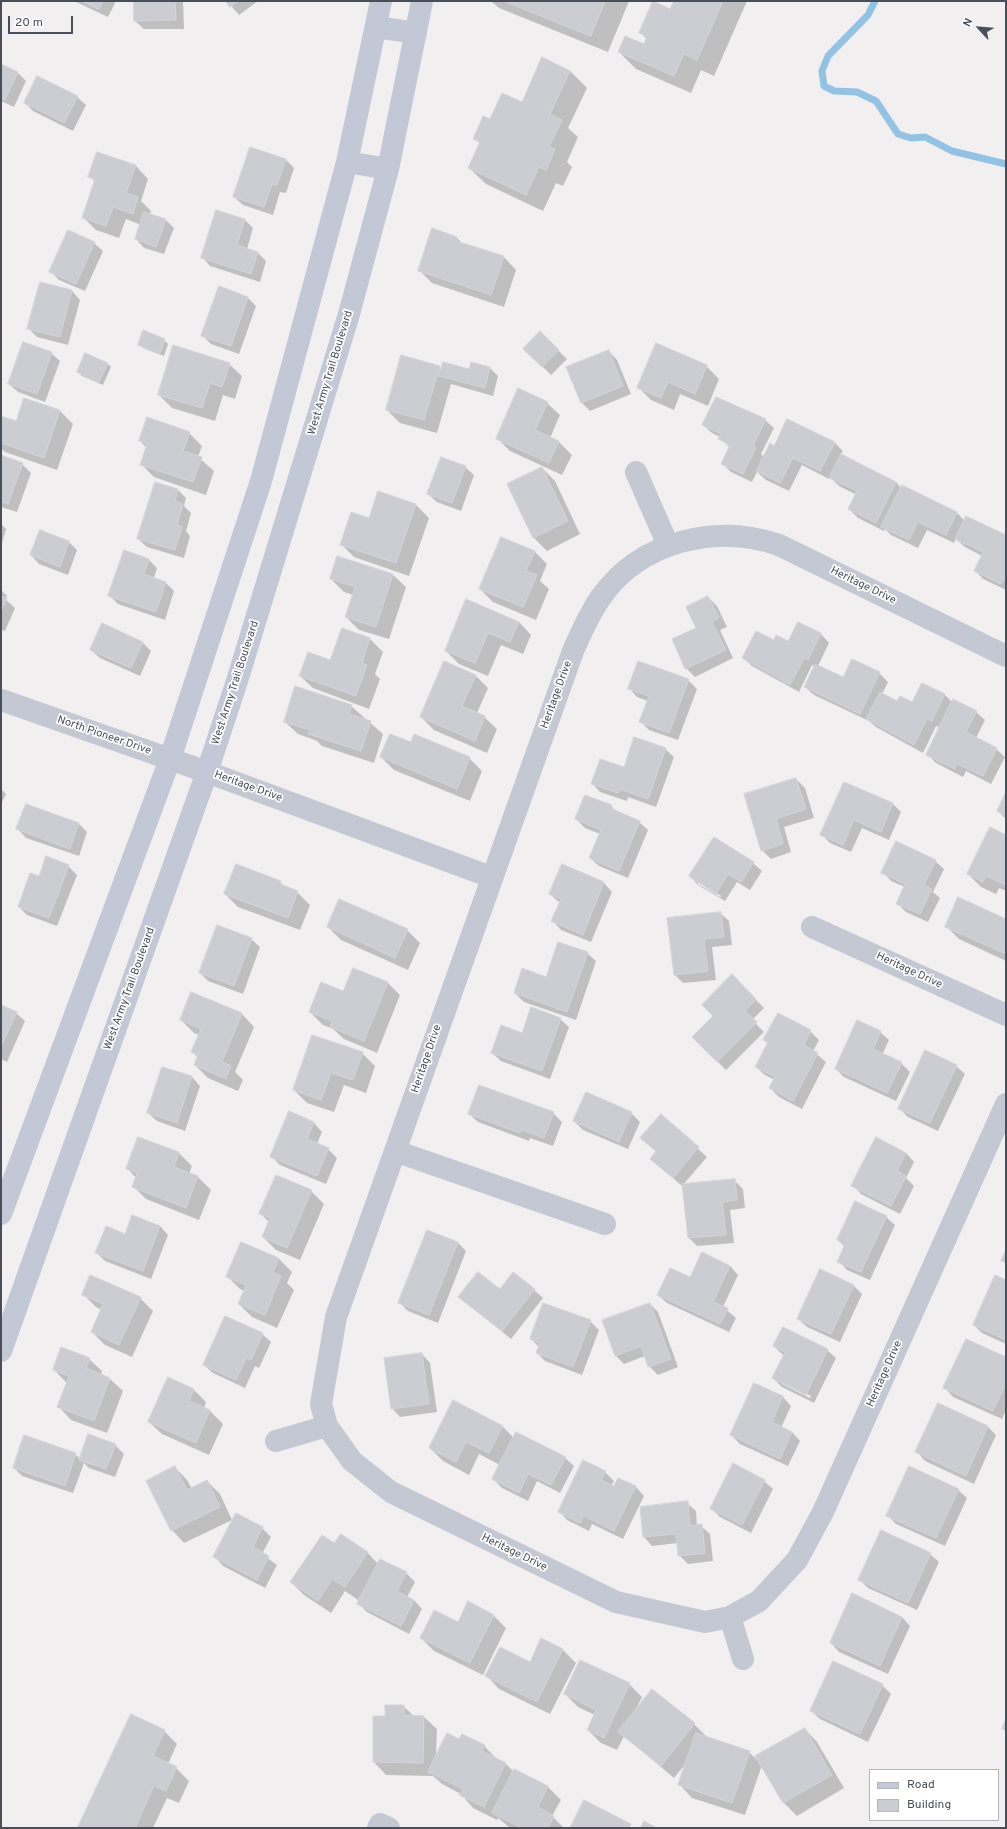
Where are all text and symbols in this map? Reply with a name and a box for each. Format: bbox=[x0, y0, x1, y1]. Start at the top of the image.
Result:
scale bar bbox=[10, 8, 75, 34]
north arrow bbox=[959, 8, 999, 48]
text: 20 m bbox=[15, 15, 43, 31]
text: N bbox=[960, 16, 976, 29]
street label: West Army Trail Boulevard bbox=[306, 309, 356, 437]
street label: Heritage Drive bbox=[828, 564, 898, 608]
street label: West Army Trail Boulevard bbox=[210, 619, 262, 747]
street label: Heritage Drive bbox=[539, 659, 575, 731]
street label: North Pioneer Drive bbox=[55, 714, 153, 758]
street label: Heritage Drive bbox=[212, 769, 284, 805]
street label: West Army Trail Boulevard bbox=[102, 926, 158, 1052]
street label: Heritage Drive bbox=[874, 950, 944, 992]
street label: Heritage Drive bbox=[409, 1023, 445, 1095]
street label: Heritage Drive bbox=[864, 1339, 906, 1409]
street label: Heritage Drive bbox=[479, 1531, 549, 1575]
legend bbox=[869, 1769, 999, 1821]
text: Road bbox=[907, 1777, 935, 1793]
text: Building bbox=[907, 1797, 951, 1813]

